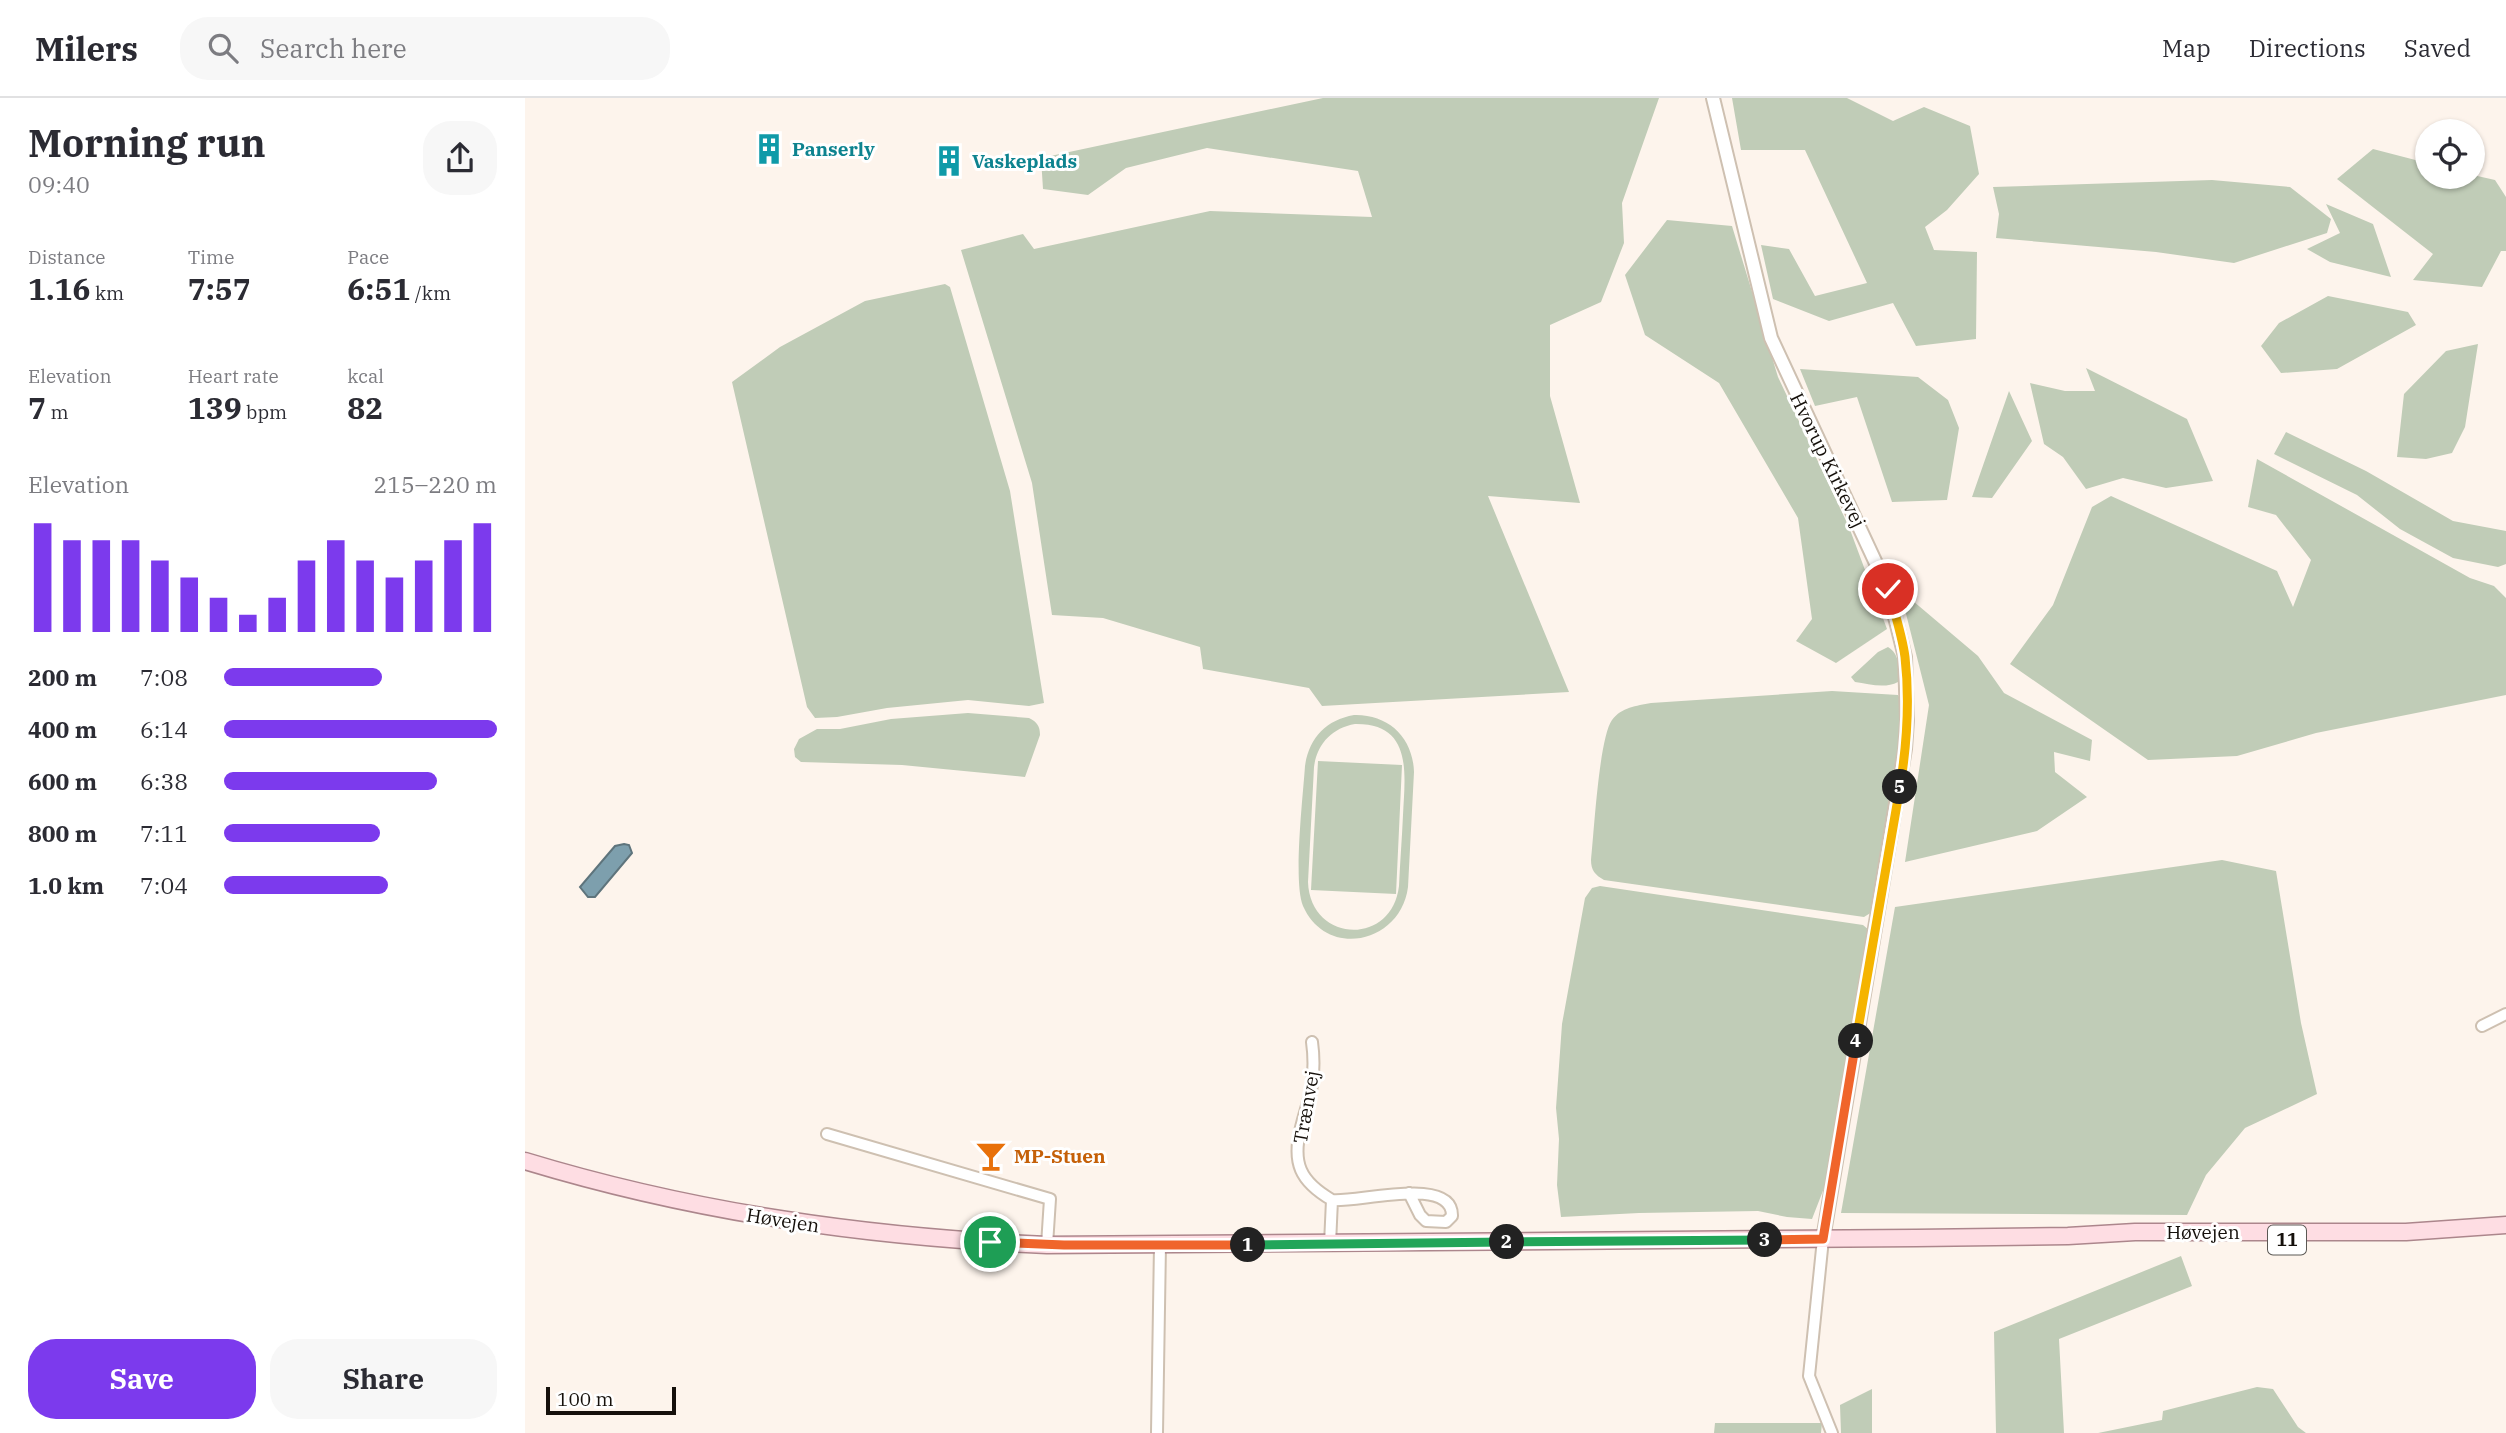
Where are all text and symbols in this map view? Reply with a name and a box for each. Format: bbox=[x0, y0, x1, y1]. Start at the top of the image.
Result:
search box bbox=[180, 17, 670, 80]
text: Milers bbox=[35, 27, 138, 70]
icon: search bbox=[204, 29, 242, 67]
text: Search here bbox=[260, 31, 407, 65]
text: Map bbox=[2162, 32, 2211, 64]
text: Directions bbox=[2249, 32, 2366, 64]
text: Saved bbox=[2404, 32, 2471, 64]
text: Morning run bbox=[28, 118, 266, 167]
map controls bbox=[2415, 119, 2485, 189]
button: locate bbox=[2415, 119, 2485, 189]
button: share bbox=[423, 121, 497, 195]
building icon: Panserly bbox=[752, 132, 786, 166]
place label: Panserly bbox=[792, 137, 875, 161]
building icon: Vaskeplads bbox=[932, 144, 966, 178]
place label: Vaskeplads bbox=[972, 149, 1077, 173]
text: 09:40 bbox=[28, 169, 90, 199]
text: Distance bbox=[28, 245, 106, 269]
text: Time bbox=[188, 245, 234, 269]
text: Pace bbox=[347, 245, 389, 269]
text: 1.16 bbox=[28, 269, 90, 308]
text: 7:57 bbox=[188, 269, 251, 308]
text: 6:51 bbox=[347, 269, 410, 308]
text: km bbox=[90, 281, 124, 305]
text: /km bbox=[410, 281, 451, 305]
text: Elevation bbox=[28, 364, 112, 388]
text: Heart rate bbox=[188, 364, 279, 388]
text: kcal bbox=[347, 364, 384, 388]
text: 7 bbox=[28, 388, 46, 427]
text: 139 bbox=[188, 388, 242, 427]
text: 82 bbox=[347, 388, 383, 427]
street label: Hvorup Kirkevej bbox=[1785, 389, 1871, 531]
text: m bbox=[46, 400, 69, 424]
text: bpm bbox=[242, 400, 287, 424]
text: Elevation bbox=[28, 469, 129, 499]
text: 215–220 m bbox=[373, 469, 497, 499]
pin bbox=[1858, 559, 1918, 619]
icon: check bbox=[1869, 570, 1907, 608]
text: 200 m bbox=[28, 662, 97, 692]
text: 7:08 bbox=[140, 662, 188, 692]
text: 400 m bbox=[28, 714, 97, 744]
text: 6:14 bbox=[140, 714, 188, 744]
text: 600 m bbox=[28, 766, 97, 796]
text: 6:38 bbox=[140, 766, 188, 796]
pin: 5 bbox=[1883, 770, 1917, 804]
text: 5 bbox=[1894, 774, 1905, 798]
text: 800 m bbox=[28, 818, 97, 848]
text: 7:11 bbox=[140, 818, 188, 848]
text: 1.0 km bbox=[28, 870, 104, 900]
text: 7:04 bbox=[140, 870, 188, 900]
pin: 4 bbox=[1839, 1024, 1873, 1058]
text: 4 bbox=[1850, 1028, 1861, 1052]
street label: Trænvej bbox=[1288, 1069, 1324, 1145]
bar icon: MP-Stuen bbox=[974, 1139, 1008, 1173]
place label: MP-Stuen bbox=[1014, 1144, 1106, 1168]
street label: Høvejen bbox=[745, 1202, 821, 1238]
pin bbox=[960, 1212, 1020, 1272]
street label: Høvejen bbox=[2166, 1220, 2240, 1244]
pin: 3 bbox=[1747, 1222, 1783, 1258]
icon: arrive bbox=[971, 1223, 1009, 1261]
pin: 2 bbox=[1489, 1224, 1525, 1260]
road number: 11 bbox=[2268, 1226, 2306, 1254]
text: 3 bbox=[1759, 1227, 1770, 1251]
pin: 1 bbox=[1231, 1228, 1265, 1262]
text: 2 bbox=[1501, 1229, 1512, 1253]
text: 1 bbox=[1242, 1232, 1253, 1256]
button: Save bbox=[28, 1339, 256, 1419]
button: Share bbox=[270, 1339, 497, 1419]
scale bar bbox=[546, 1384, 675, 1416]
text: 100 m bbox=[557, 1387, 614, 1411]

